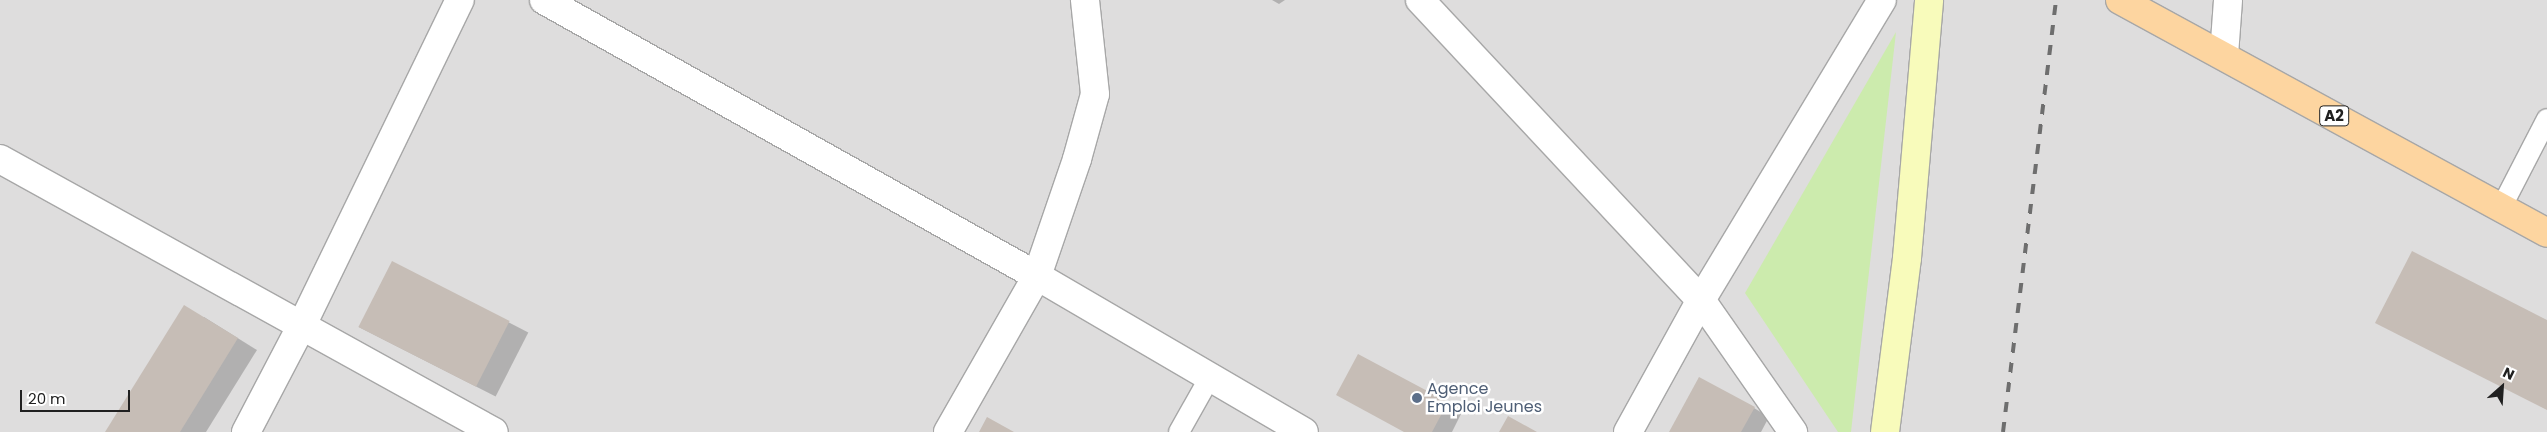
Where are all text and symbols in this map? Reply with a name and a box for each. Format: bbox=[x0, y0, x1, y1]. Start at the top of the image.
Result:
road number: A2 bbox=[2319, 104, 2349, 128]
north arrow bbox=[2477, 362, 2527, 412]
text: N bbox=[2499, 362, 2518, 385]
place label: Agence Emploi Jeunes bbox=[1427, 379, 1542, 417]
scale bar bbox=[22, 380, 132, 412]
text: 20 m bbox=[28, 388, 66, 409]
marker: Agence Emploi Jeunes bbox=[1411, 392, 1423, 404]

